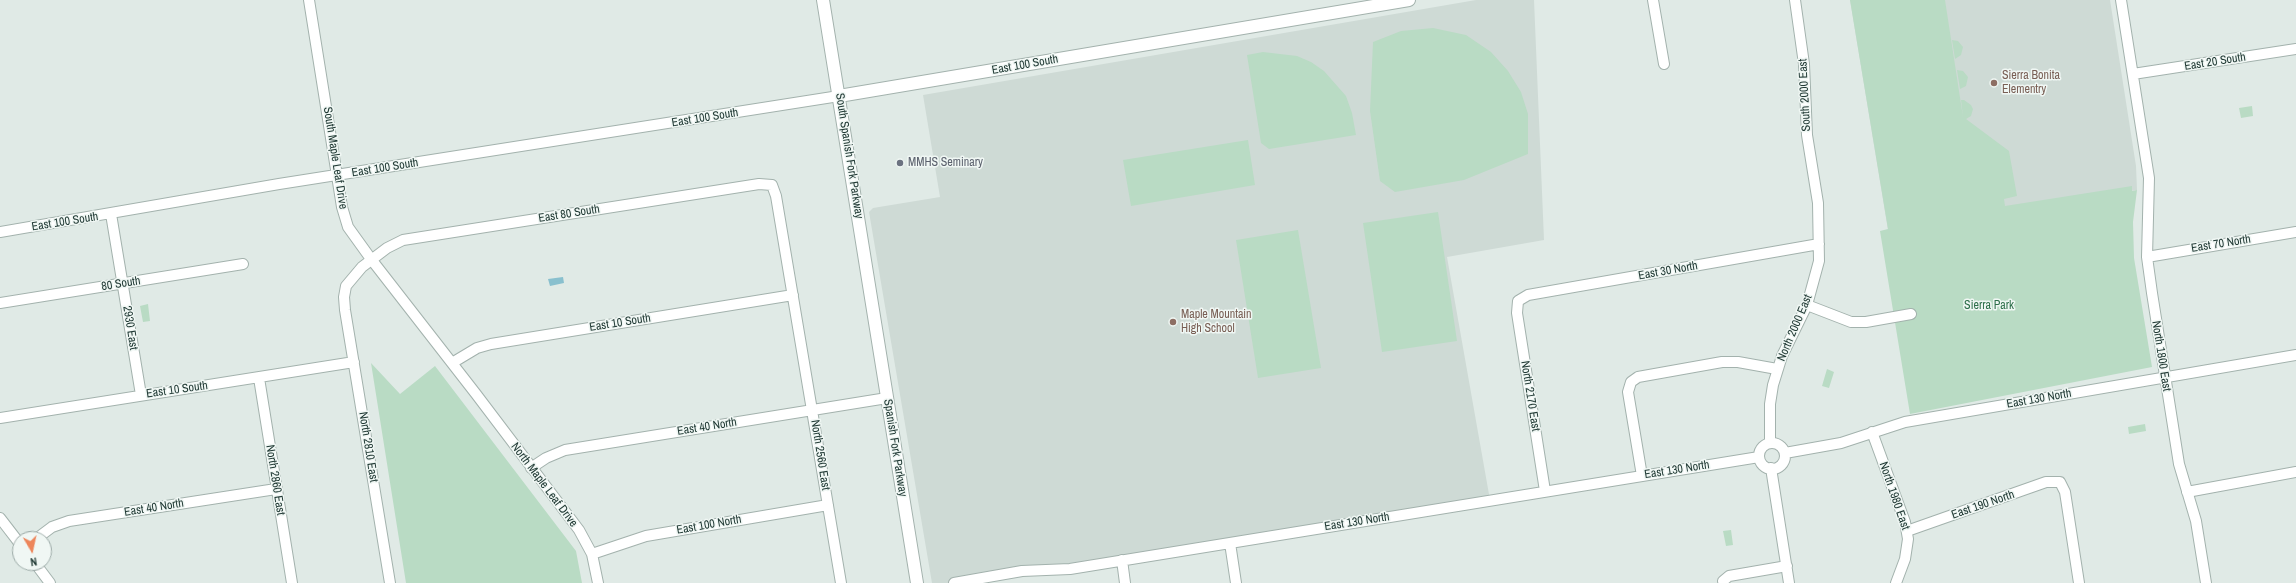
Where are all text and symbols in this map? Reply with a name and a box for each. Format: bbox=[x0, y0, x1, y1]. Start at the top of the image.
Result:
street label: East 20 South bbox=[2183, 50, 2247, 74]
street label: East 100 South bbox=[991, 52, 1059, 78]
street label: South 2000 East bbox=[1796, 58, 1814, 132]
place label: Sierra Bonita Elementry bbox=[2002, 69, 2060, 97]
marker: Sierra Bonita Elementry bbox=[1989, 78, 1999, 88]
street label: South Spanish Fork Parkway bbox=[832, 92, 866, 220]
street label: South Maple Leaf Drive bbox=[320, 106, 350, 210]
street label: East 100 South bbox=[671, 106, 739, 130]
street label: East 100 South bbox=[351, 156, 419, 180]
place label: MMHS Seminary bbox=[908, 156, 983, 170]
marker: MMHS Seminary bbox=[895, 158, 905, 168]
street label: East 80 South bbox=[537, 202, 601, 226]
street label: East 100 South bbox=[31, 210, 99, 234]
street label: East 70 North bbox=[2190, 232, 2252, 256]
street label: East 30 North bbox=[1637, 259, 1699, 283]
street label: 80 South bbox=[100, 274, 142, 294]
street label: North 2000 East bbox=[1774, 292, 1816, 364]
park label: Sierra Park bbox=[1964, 299, 2014, 313]
street label: 2930 East bbox=[119, 305, 141, 351]
place label: Maple Mountain High School bbox=[1181, 308, 1252, 336]
street label: East 10 South bbox=[588, 311, 652, 335]
marker: Maple Mountain High School bbox=[1168, 317, 1178, 327]
street label: North 1800 East bbox=[2148, 320, 2174, 392]
street label: North 2170 East bbox=[1517, 360, 1543, 432]
street label: East 10 South bbox=[145, 379, 209, 401]
street label: East 130 North bbox=[2005, 386, 2073, 412]
street label: Spanish Fork Parkway bbox=[880, 398, 910, 498]
street label: North 2810 East bbox=[355, 411, 381, 483]
street label: East 40 North bbox=[676, 415, 738, 439]
street label: North 2560 East bbox=[807, 419, 833, 491]
street label: North Maple Leaf Drive bbox=[508, 440, 580, 530]
street label: North 2860 East bbox=[262, 444, 288, 516]
street label: East 130 North bbox=[1643, 458, 1711, 482]
street label: North 1980 East bbox=[1876, 460, 1912, 532]
street label: East 190 North bbox=[1950, 488, 2016, 522]
street label: East 40 North bbox=[123, 496, 185, 520]
street label: East 130 North bbox=[1323, 510, 1391, 534]
street label: East 100 North bbox=[675, 512, 743, 538]
north arrow bbox=[12, 531, 52, 571]
text: N bbox=[29, 554, 38, 569]

